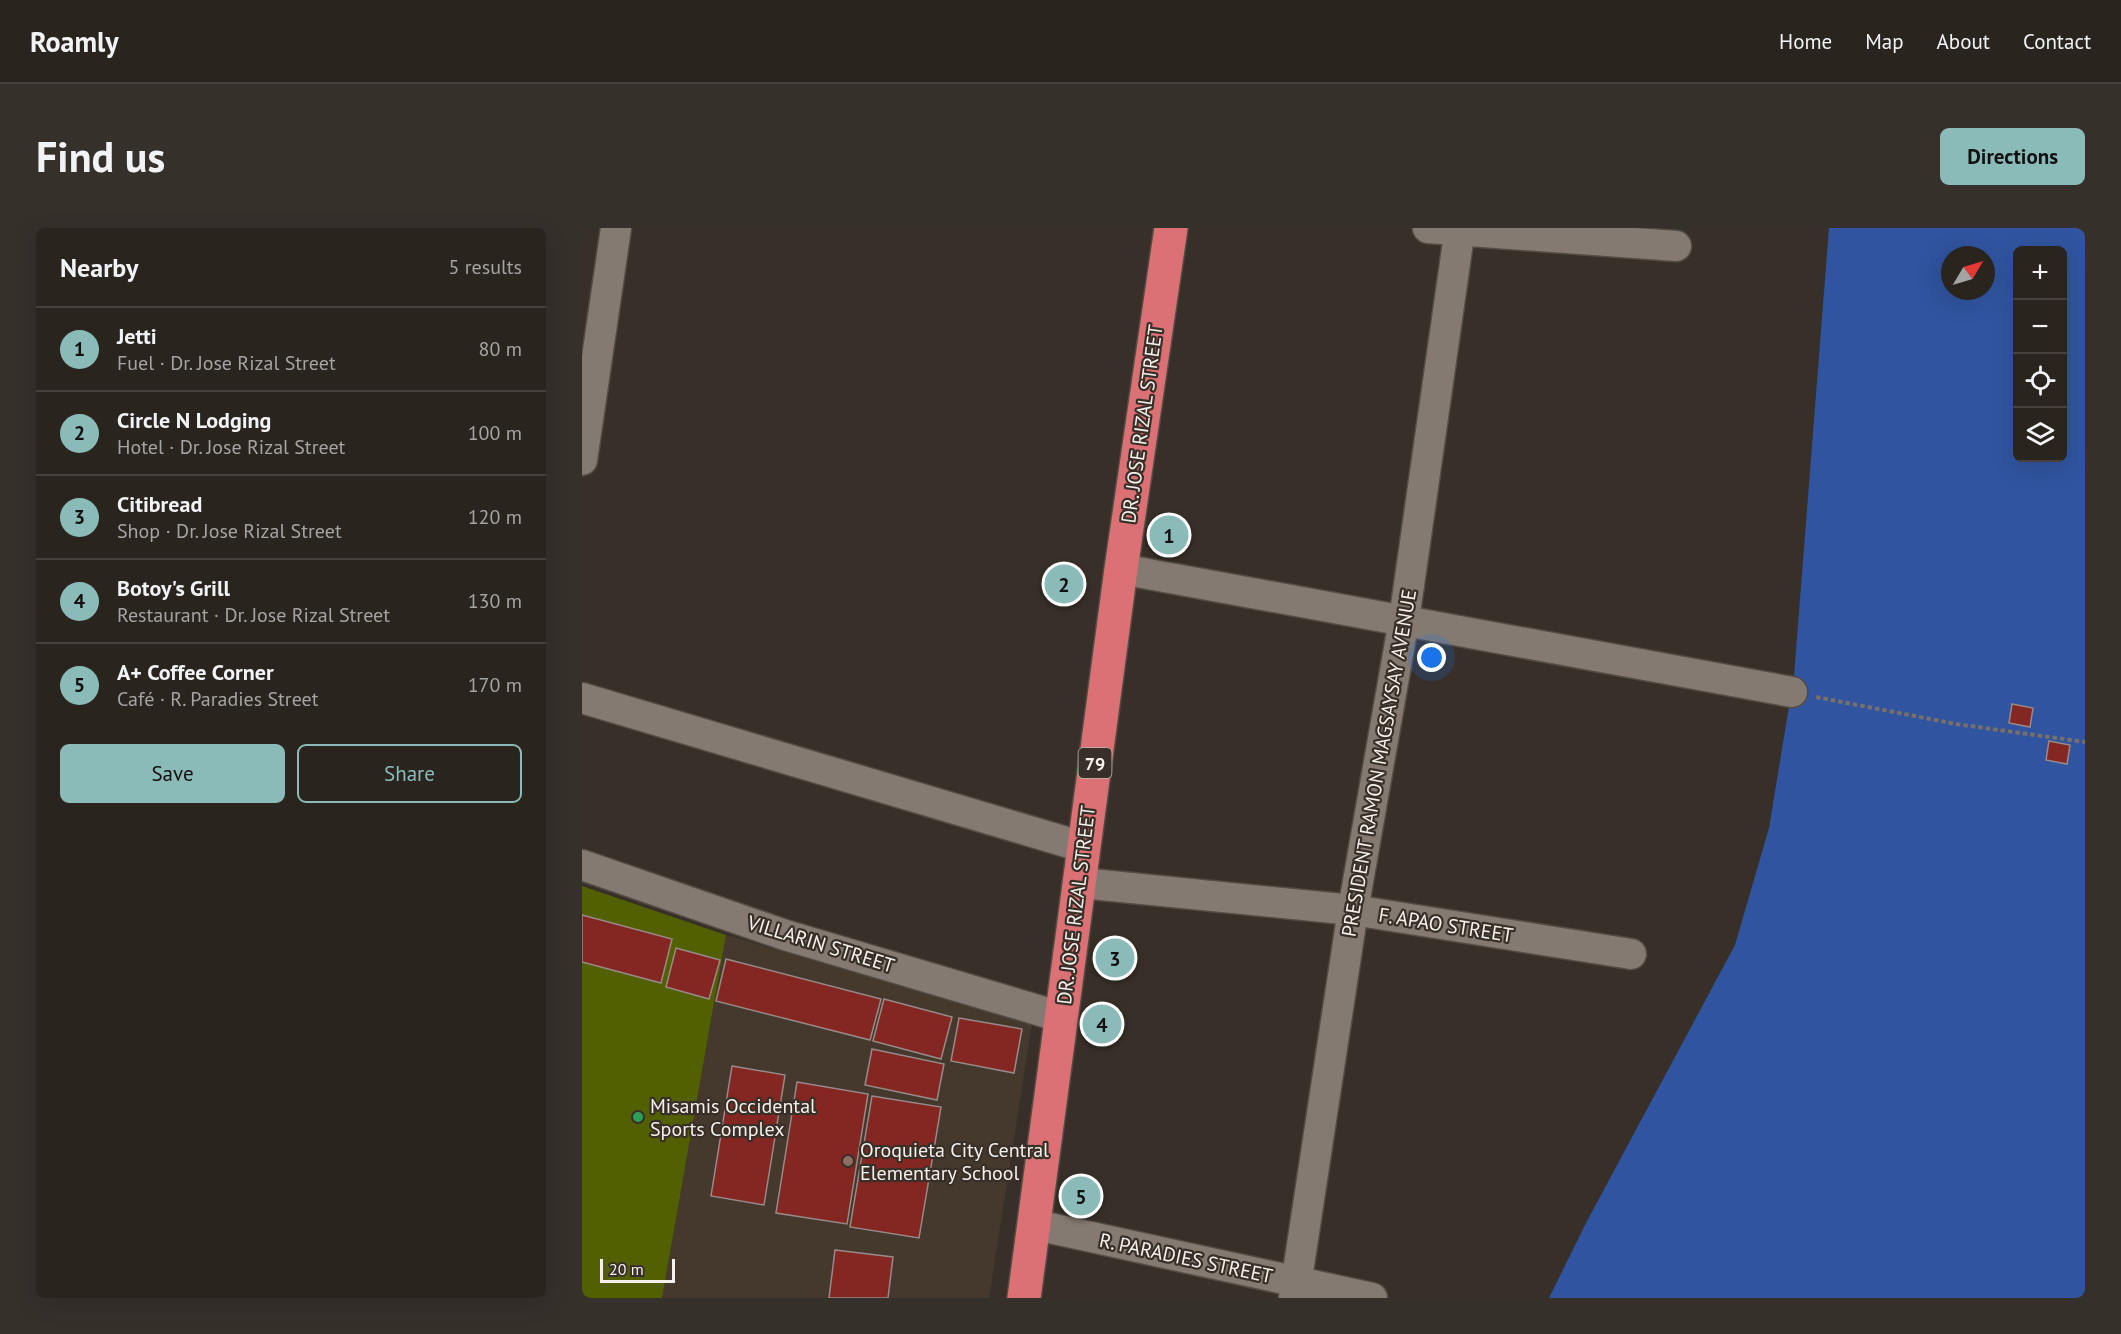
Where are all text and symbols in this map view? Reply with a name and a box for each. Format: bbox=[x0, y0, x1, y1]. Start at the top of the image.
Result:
text: Roamly bbox=[30, 23, 119, 60]
text: Home bbox=[1779, 28, 1832, 55]
text: Map bbox=[1865, 28, 1904, 55]
text: About bbox=[1937, 28, 1990, 55]
text: Contact bbox=[2023, 28, 2091, 55]
button: Directions bbox=[1940, 128, 2085, 185]
text: Find us bbox=[36, 129, 165, 184]
north arrow bbox=[1941, 246, 1995, 300]
map controls bbox=[2013, 246, 2067, 462]
button: + bbox=[2013, 246, 2067, 300]
text: Nearby bbox=[60, 251, 138, 284]
text: 5 results bbox=[449, 254, 522, 280]
button: − bbox=[2013, 300, 2067, 354]
text: Jetti bbox=[117, 322, 157, 350]
street label: DR. JOSE RIZAL STREET bbox=[1115, 323, 1169, 525]
text: 1 bbox=[74, 336, 85, 362]
text: 80 m bbox=[479, 336, 522, 362]
text: Fuel · Dr. Jose Rizal Street bbox=[117, 350, 336, 376]
button: locate bbox=[2013, 354, 2067, 408]
text: Circle N Lodging bbox=[117, 406, 271, 434]
button: layers bbox=[2013, 408, 2067, 462]
text: 2 bbox=[74, 420, 85, 446]
text: 100 m bbox=[468, 420, 522, 446]
text: Hotel · Dr. Jose Rizal Street bbox=[117, 434, 345, 460]
text: Citibread bbox=[117, 490, 202, 518]
text: 3 bbox=[74, 504, 85, 530]
text: 120 m bbox=[468, 504, 522, 530]
pin: 1 bbox=[1150, 512, 1188, 558]
text: Shop · Dr. Jose Rizal Street bbox=[117, 518, 342, 544]
pin: 2 bbox=[1044, 562, 1084, 606]
text: Botoy's Grill bbox=[117, 574, 230, 602]
street label: PRESIDENT RAMON MAGSAYSAY AVENUE bbox=[1336, 587, 1422, 939]
text: 4 bbox=[74, 588, 85, 614]
text: 130 m bbox=[468, 588, 522, 614]
text: Restaurant · Dr. Jose Rizal Street bbox=[117, 602, 390, 628]
your location bbox=[1417, 643, 1446, 672]
text: A+ Coffee Corner bbox=[117, 658, 274, 686]
text: 5 bbox=[74, 672, 85, 698]
text: 170 m bbox=[468, 672, 522, 698]
text: Café · R. Paradies Street bbox=[117, 686, 319, 712]
button: Save bbox=[60, 744, 285, 803]
button: Share bbox=[297, 744, 522, 803]
road number: 79 bbox=[1078, 748, 1112, 778]
street label: DR. JOSE RIZAL STREET bbox=[1051, 804, 1101, 1006]
street label: F. APAO STREET bbox=[1377, 902, 1515, 948]
street label: VILLARIN STREET bbox=[743, 909, 898, 979]
pin: 3 bbox=[1096, 936, 1134, 980]
pin: 4 bbox=[1082, 1002, 1122, 1046]
place label: Misamis Occidental Sports Complex bbox=[650, 1093, 816, 1142]
marker: Misamis Occidental Sports Complex bbox=[631, 1110, 645, 1124]
place label: Oroquieta City Central Elementary School bbox=[860, 1137, 1049, 1186]
marker: Oroquieta City Central Elementary School bbox=[841, 1154, 855, 1168]
pin: 5 bbox=[1062, 1174, 1100, 1218]
street label: R. PARADIES STREET bbox=[1097, 1227, 1275, 1289]
scale bar bbox=[600, 1256, 675, 1284]
text: 20 m bbox=[609, 1259, 644, 1279]

